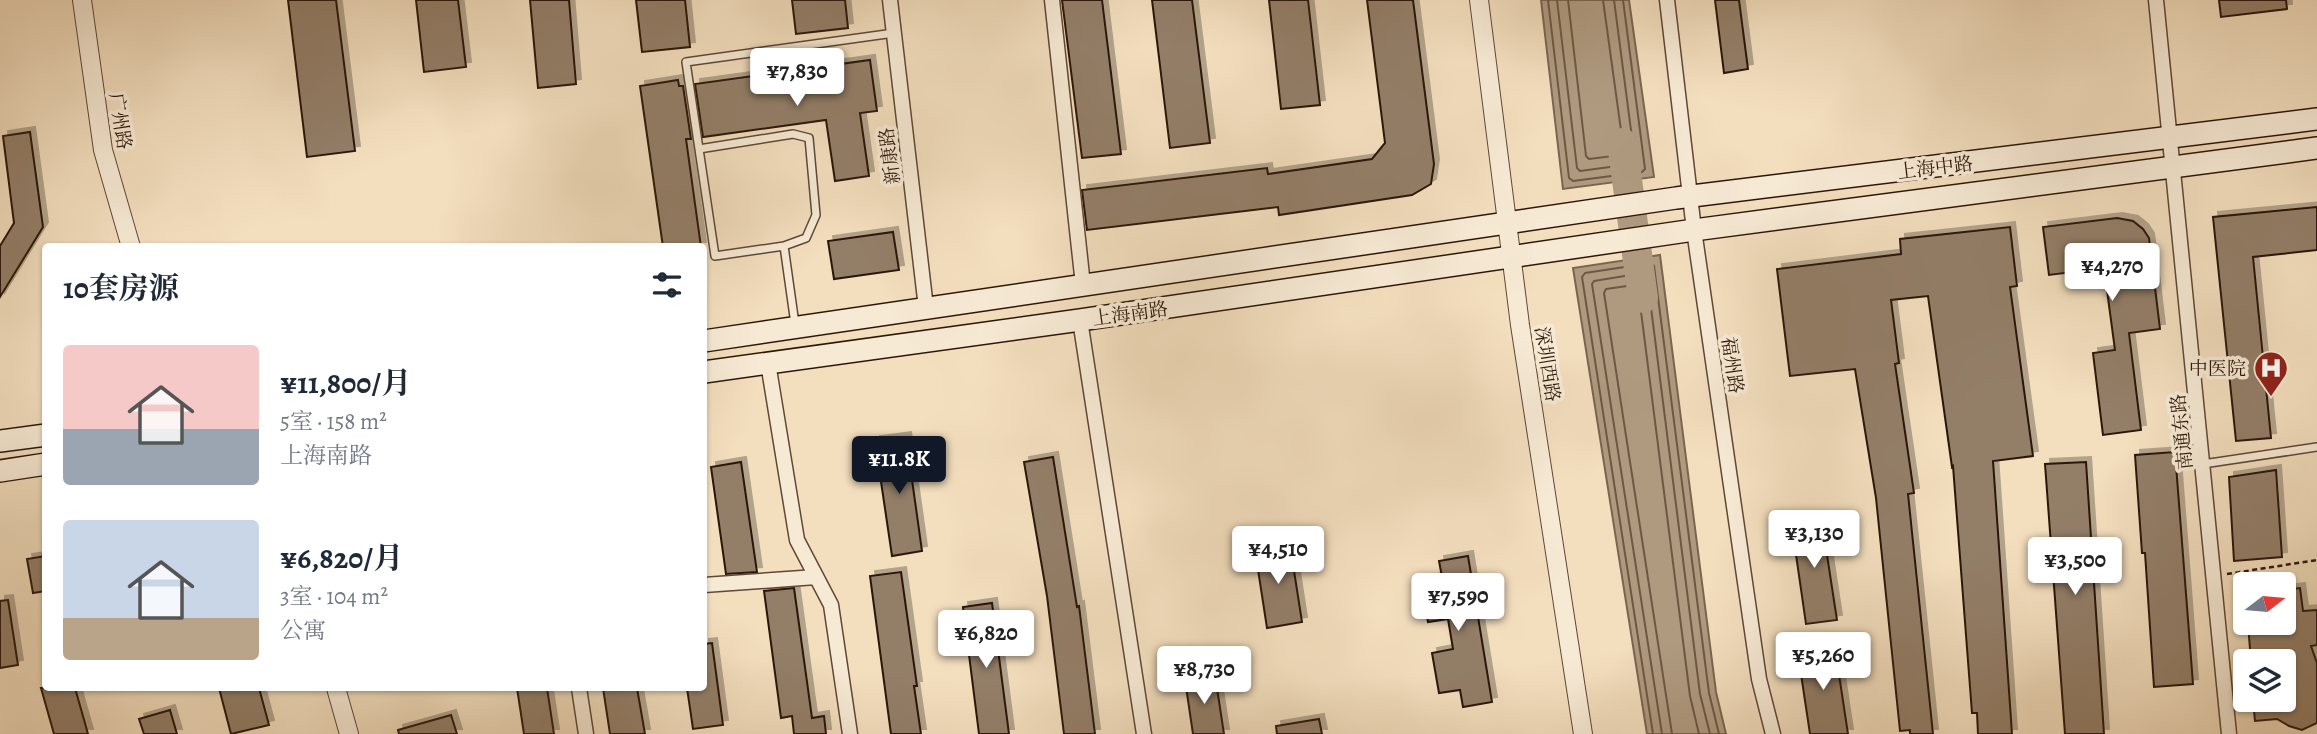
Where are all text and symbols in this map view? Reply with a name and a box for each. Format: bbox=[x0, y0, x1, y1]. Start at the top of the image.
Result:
pin: ¥7,830 bbox=[740, 48, 854, 108]
text: ¥7,830 bbox=[766, 55, 828, 86]
street label: 广州路 bbox=[103, 91, 137, 151]
street label: 新康路 bbox=[874, 126, 906, 186]
street label: 上海中路 bbox=[1896, 150, 1974, 186]
pin: ¥4,270 bbox=[2055, 244, 2169, 303]
text: ¥4,270 bbox=[2081, 250, 2143, 281]
icon: filters bbox=[648, 266, 686, 304]
text: 10套房源 bbox=[63, 268, 179, 308]
street label: 上海南路 bbox=[1091, 296, 1170, 332]
street label: 深圳西路 bbox=[1528, 325, 1566, 404]
street label: 福州路 bbox=[1715, 335, 1749, 395]
hospital icon: 中医院 bbox=[2252, 349, 2290, 398]
place label: 中医院 bbox=[2189, 356, 2246, 382]
text: ¥11,800/月 bbox=[280, 363, 411, 403]
icon: home bbox=[119, 373, 203, 457]
street label: 南通东路 bbox=[2165, 393, 2199, 471]
text: 5室 · 158 m² bbox=[280, 406, 387, 437]
pin: ¥11.8K bbox=[842, 436, 956, 496]
text: 上海南路 bbox=[280, 440, 372, 471]
text: ¥11.8K bbox=[868, 443, 930, 474]
pin: ¥3,130 bbox=[1757, 510, 1871, 570]
text: ¥3,130 bbox=[1785, 517, 1843, 548]
pin: ¥4,510 bbox=[1221, 526, 1335, 586]
text: ¥4,510 bbox=[1248, 533, 1308, 564]
text: ¥6,820/月 bbox=[280, 538, 403, 578]
pin: ¥3,500 bbox=[2018, 538, 2132, 597]
text: ¥3,500 bbox=[2044, 544, 2106, 575]
icon: home bbox=[119, 548, 203, 632]
north arrow bbox=[2233, 572, 2296, 635]
map controls bbox=[2233, 572, 2296, 712]
pin: ¥7,590 bbox=[1401, 574, 1515, 633]
text: ¥7,590 bbox=[1427, 580, 1489, 611]
text: 3室 · 104 m² bbox=[280, 581, 388, 612]
pin: ¥6,820 bbox=[929, 610, 1043, 670]
text: 公寓 bbox=[280, 615, 326, 646]
text: ¥6,820 bbox=[954, 617, 1018, 648]
pin: ¥5,260 bbox=[1766, 632, 1880, 692]
text: ¥5,260 bbox=[1792, 639, 1854, 670]
pin: ¥8,730 bbox=[1147, 646, 1261, 706]
button: layers bbox=[2233, 649, 2296, 712]
text: ¥8,730 bbox=[1173, 653, 1235, 684]

